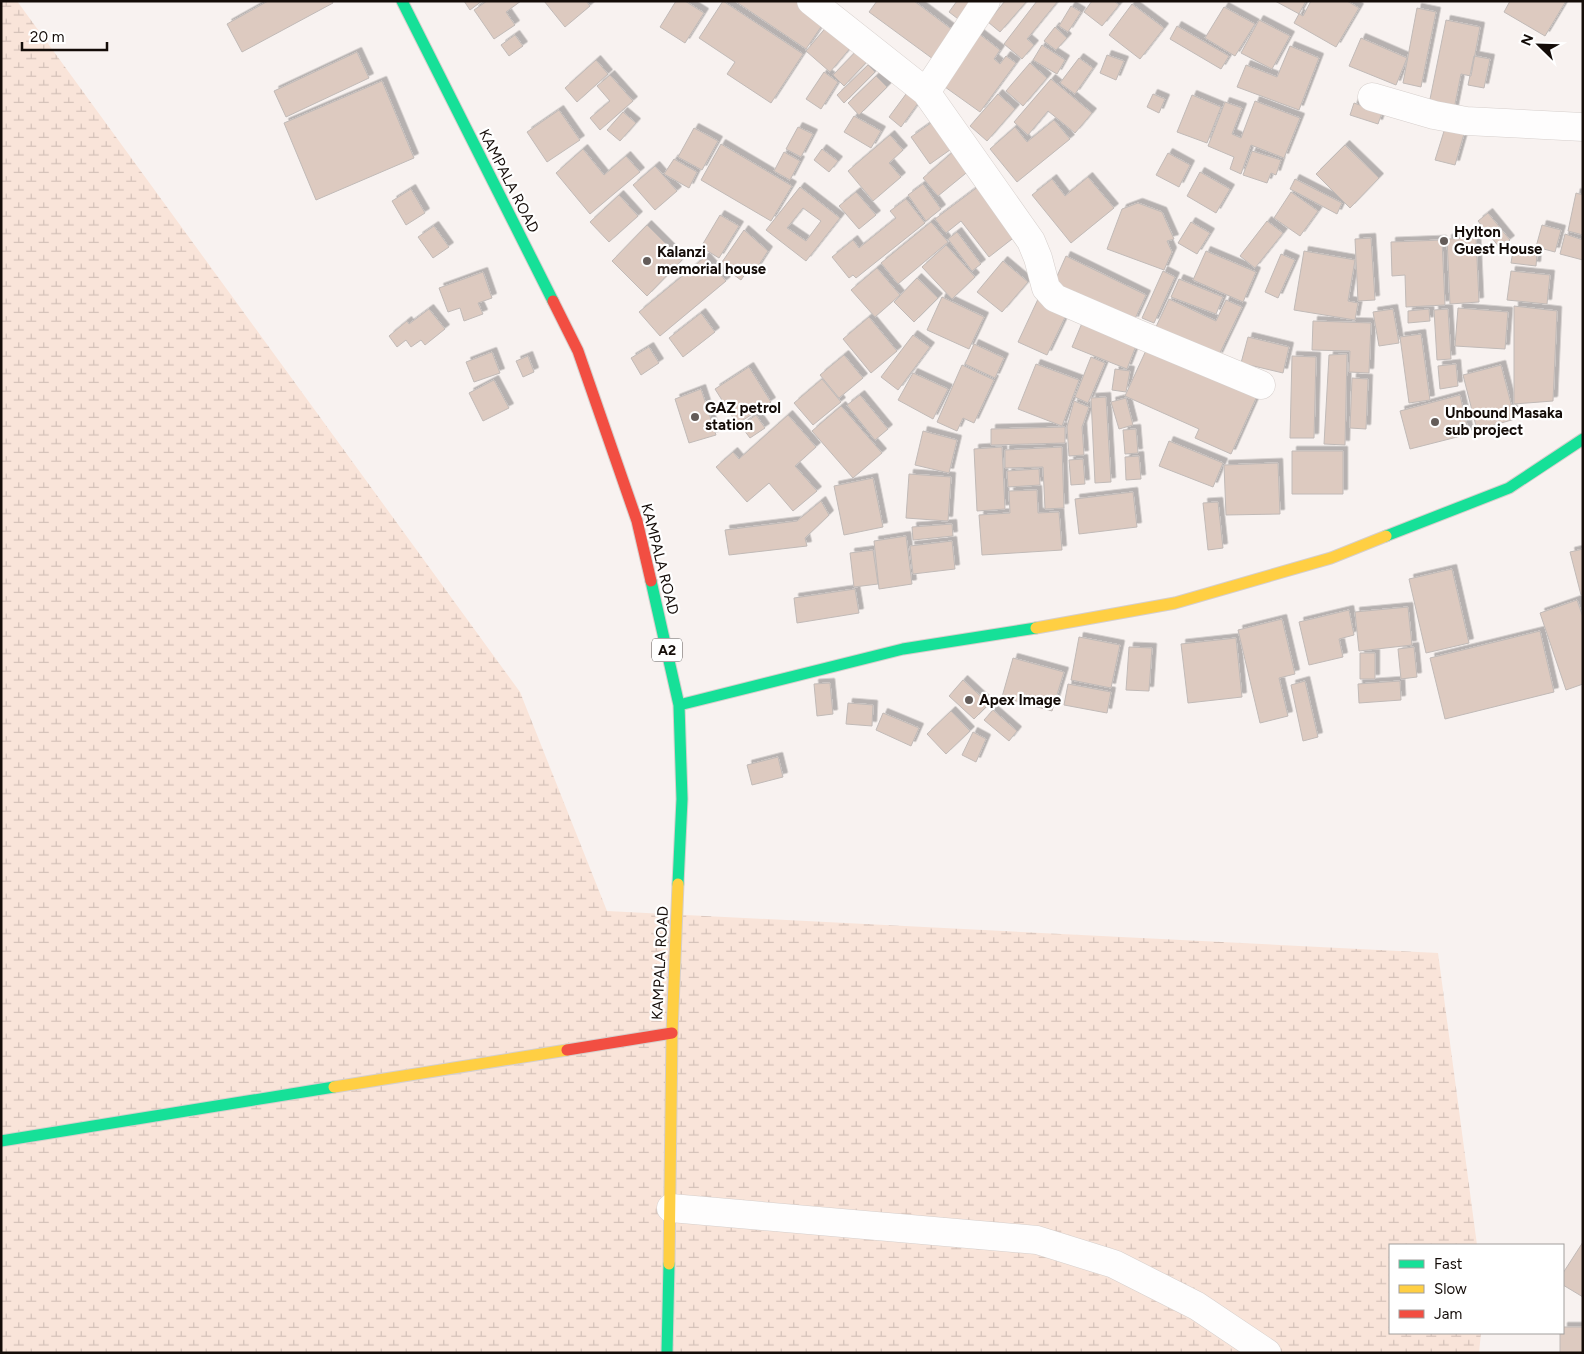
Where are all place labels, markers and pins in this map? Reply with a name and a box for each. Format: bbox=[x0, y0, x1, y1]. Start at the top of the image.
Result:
place label: Hylton Guest House bbox=[1454, 223, 1543, 258]
marker: Hylton Guest House bbox=[1438, 235, 1450, 247]
place label: Kalanzi memorial house bbox=[657, 243, 767, 278]
marker: Kalanzi memorial house bbox=[641, 255, 653, 267]
place label: GAZ petrol station bbox=[705, 399, 781, 434]
place label: Unbound Masaka sub project bbox=[1445, 404, 1563, 439]
marker: GAZ petrol station bbox=[689, 411, 701, 423]
marker: Unbound Masaka sub project bbox=[1429, 416, 1441, 428]
place label: Apex Image bbox=[979, 691, 1062, 709]
marker: Apex Image bbox=[963, 694, 975, 706]

